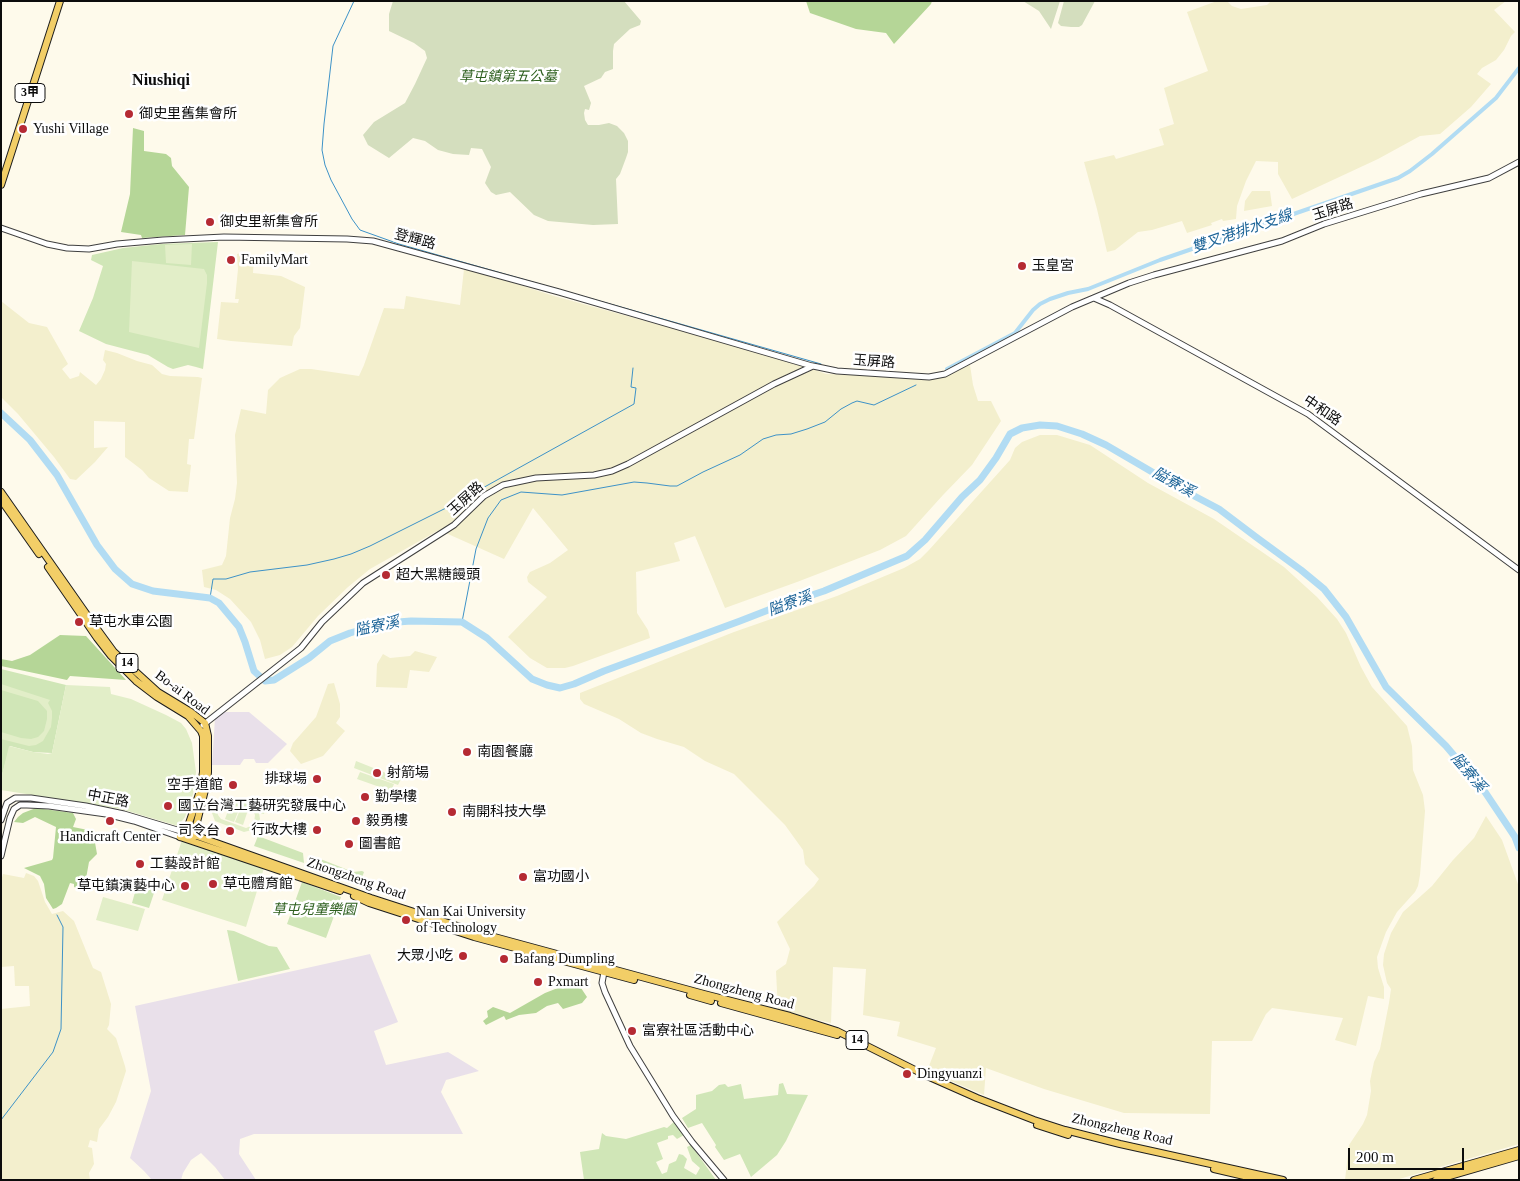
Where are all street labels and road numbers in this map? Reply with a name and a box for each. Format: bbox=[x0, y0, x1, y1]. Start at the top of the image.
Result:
road number: 3甲 bbox=[15, 84, 45, 102]
street label: 玉屏路 bbox=[1310, 196, 1356, 224]
street label: 登輝路 bbox=[393, 226, 437, 254]
street label: 玉屏路 bbox=[852, 352, 896, 372]
street label: 中和路 bbox=[1300, 392, 1344, 430]
street label: 玉屏路 bbox=[445, 479, 487, 519]
road number: 14 bbox=[116, 654, 138, 672]
street label: Bo-ai Road bbox=[151, 667, 213, 719]
street label: 中正路 bbox=[86, 787, 130, 811]
street label: Zhongzheng Road bbox=[305, 854, 407, 904]
street label: Zhongzheng Road bbox=[692, 971, 796, 1013]
road number: 14 bbox=[846, 1030, 868, 1050]
street label: Zhongzheng Road bbox=[1070, 1110, 1174, 1150]

